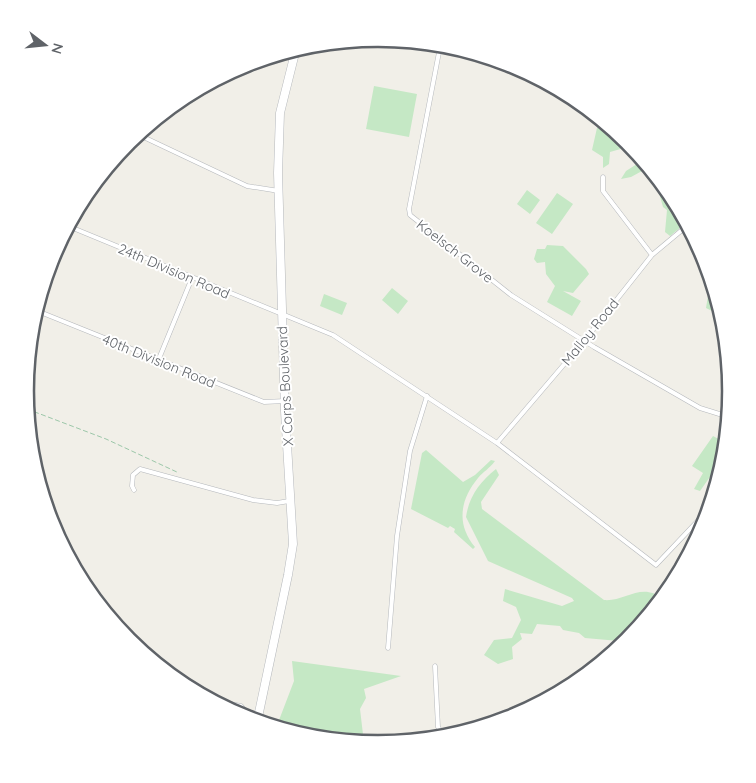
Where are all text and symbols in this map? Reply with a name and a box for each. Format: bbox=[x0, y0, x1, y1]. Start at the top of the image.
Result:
north arrow bbox=[20, 20, 70, 70]
text: N bbox=[47, 41, 68, 56]
street label: Koelsch Grove bbox=[413, 215, 497, 287]
street label: 24th Division Road bbox=[115, 239, 233, 303]
street label: Malloy Road bbox=[557, 295, 623, 369]
street label: X Corps Boulevard bbox=[273, 326, 297, 446]
street label: 40th Division Road bbox=[100, 330, 218, 392]

